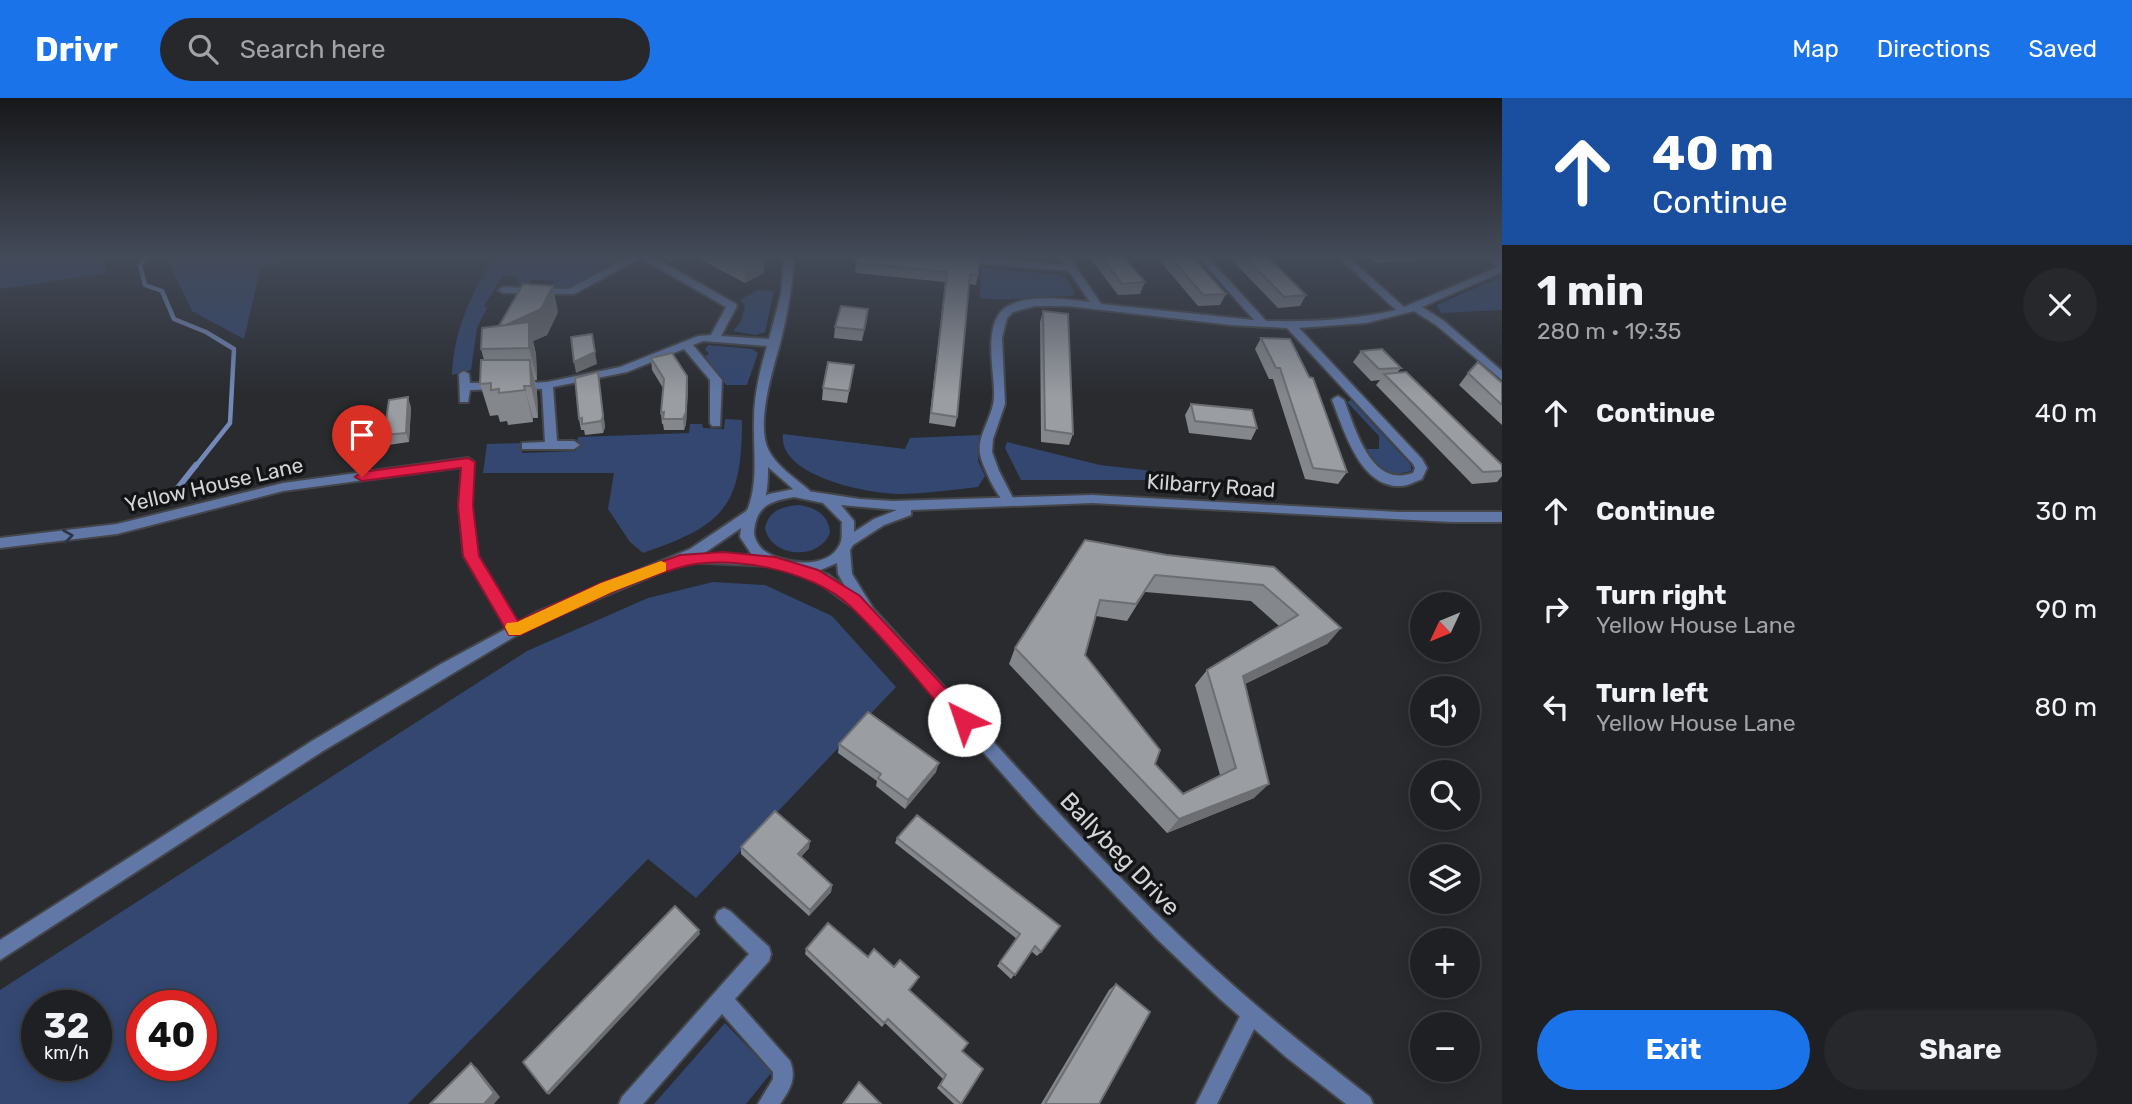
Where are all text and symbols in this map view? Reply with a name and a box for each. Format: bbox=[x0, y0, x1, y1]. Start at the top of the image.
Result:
search box bbox=[160, 18, 650, 81]
text: Drivr bbox=[35, 30, 118, 69]
icon: search bbox=[184, 30, 222, 68]
text: Search here bbox=[240, 34, 386, 65]
text: Map bbox=[1792, 35, 1839, 63]
text: Directions bbox=[1877, 35, 1990, 63]
text: Saved bbox=[2028, 35, 2097, 63]
text: 40 m bbox=[1652, 124, 1774, 182]
icon: ahead bbox=[1537, 126, 1628, 217]
text: Continue bbox=[1652, 183, 1788, 221]
text: 1 min bbox=[1537, 266, 1644, 316]
button: close bbox=[2023, 268, 2097, 342]
text: 280 m · 19:35 bbox=[1537, 317, 1682, 345]
icon: ahead bbox=[1537, 394, 1575, 432]
text: Continue bbox=[1596, 398, 1715, 429]
text: 40 m bbox=[2035, 398, 2097, 429]
pin bbox=[332, 405, 392, 477]
icon: arrive bbox=[343, 416, 381, 454]
street label: Yellow House Lane bbox=[122, 452, 305, 517]
street label: Kilbarry Road bbox=[1146, 469, 1276, 502]
icon: ahead bbox=[1537, 492, 1575, 530]
text: Continue bbox=[1596, 496, 1715, 527]
text: 30 m bbox=[2035, 496, 2097, 527]
one-way arrow bbox=[62, 528, 74, 543]
text: Turn right bbox=[1596, 580, 1726, 611]
icon: right bbox=[1537, 590, 1575, 628]
north arrow bbox=[1410, 592, 1480, 662]
map controls bbox=[1410, 592, 1480, 1082]
text: 90 m bbox=[2036, 594, 2097, 625]
text: Yellow House Lane bbox=[1596, 611, 1796, 639]
button: sound bbox=[1410, 676, 1480, 746]
text: Turn left bbox=[1596, 678, 1708, 709]
position arrow bbox=[927, 683, 1001, 757]
icon: left bbox=[1537, 688, 1575, 726]
text: 80 m bbox=[2034, 692, 2097, 723]
text: Yellow House Lane bbox=[1596, 709, 1796, 737]
button: search bbox=[1410, 760, 1480, 830]
street label: Ballybeg Drive bbox=[1054, 787, 1186, 921]
button: layers bbox=[1410, 844, 1480, 914]
button: + bbox=[1410, 928, 1480, 998]
speed limit sign: 40 bbox=[126, 990, 217, 1081]
text: 32 bbox=[44, 1005, 89, 1047]
button: Exit bbox=[1537, 1010, 1810, 1090]
button: Share bbox=[1824, 1010, 2097, 1090]
button: − bbox=[1410, 1012, 1480, 1082]
text: km/h bbox=[44, 1042, 89, 1064]

